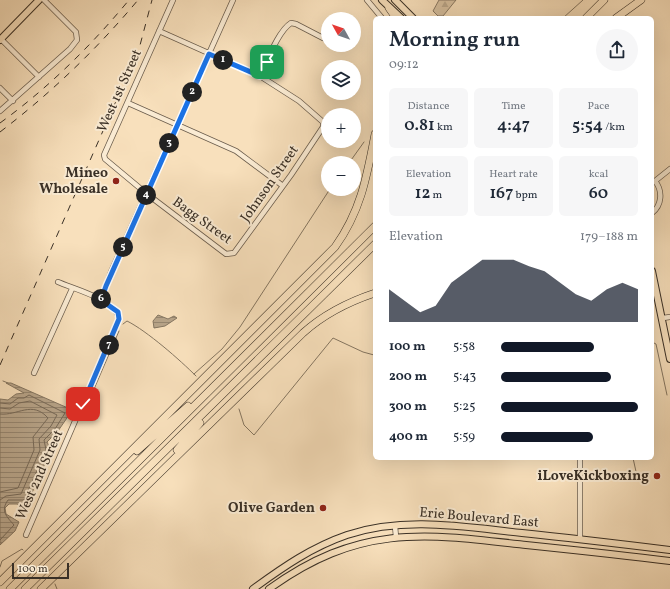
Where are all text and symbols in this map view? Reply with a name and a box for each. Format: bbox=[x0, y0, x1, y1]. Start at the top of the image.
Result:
north arrow bbox=[321, 12, 361, 52]
map controls bbox=[321, 12, 361, 196]
text: Morning run bbox=[389, 25, 520, 56]
button: share bbox=[596, 29, 638, 71]
pin bbox=[250, 45, 284, 79]
street label: West 1st Street bbox=[93, 46, 147, 136]
pin: 1 bbox=[213, 50, 233, 70]
icon: arrive bbox=[256, 51, 278, 73]
text: 1 bbox=[221, 52, 225, 67]
text: 09:12 bbox=[389, 56, 419, 74]
button: layers bbox=[321, 60, 361, 100]
pin: 2 bbox=[182, 82, 202, 102]
text: 2 bbox=[189, 84, 195, 99]
text: Distance bbox=[407, 99, 450, 114]
text: Time bbox=[501, 99, 526, 114]
text: Pace bbox=[588, 99, 610, 114]
button: + bbox=[321, 108, 361, 148]
text: 0.81 bbox=[404, 114, 435, 137]
text: 4:47 bbox=[497, 114, 530, 137]
text: 5:54 bbox=[572, 114, 603, 137]
text: km bbox=[435, 120, 453, 135]
text: /km bbox=[603, 120, 625, 135]
pin: 3 bbox=[159, 133, 179, 153]
text: 3 bbox=[166, 135, 172, 150]
street label: Johnson Street bbox=[236, 142, 304, 226]
button: − bbox=[321, 156, 361, 196]
place label: Mineo Wholesale bbox=[39, 164, 108, 199]
text: Elevation bbox=[406, 167, 451, 182]
text: Heart rate bbox=[489, 167, 538, 182]
text: kcal bbox=[589, 167, 608, 182]
marker: Mineo Wholesale bbox=[111, 176, 121, 186]
text: 12 bbox=[415, 182, 430, 205]
text: 167 bbox=[489, 182, 513, 205]
text: 60 bbox=[589, 182, 608, 205]
pin: 4 bbox=[136, 185, 156, 205]
text: 4 bbox=[143, 187, 149, 202]
text: m bbox=[430, 188, 442, 203]
text: bpm bbox=[513, 188, 538, 203]
street label: Bagg Street bbox=[168, 193, 236, 249]
text: Elevation bbox=[389, 228, 443, 246]
text: 179–188 m bbox=[580, 228, 638, 246]
pin: 5 bbox=[113, 237, 133, 257]
text: 5 bbox=[120, 239, 126, 254]
pin: 6 bbox=[91, 289, 111, 309]
text: 6 bbox=[98, 291, 104, 306]
pin: 7 bbox=[99, 335, 119, 355]
text: 7 bbox=[106, 337, 112, 352]
text: 100 m bbox=[389, 338, 426, 356]
text: 5:58 bbox=[453, 338, 475, 356]
text: 200 m bbox=[389, 368, 427, 386]
text: 5:43 bbox=[453, 368, 476, 386]
pin bbox=[66, 387, 100, 421]
icon: check bbox=[72, 393, 94, 415]
text: 300 m bbox=[389, 398, 427, 416]
text: 5:25 bbox=[453, 398, 476, 416]
street label: West 2nd Street bbox=[12, 427, 68, 523]
text: 400 m bbox=[389, 428, 428, 446]
text: 5:59 bbox=[453, 428, 475, 446]
place label: iLoveKickboxing bbox=[537, 467, 649, 486]
marker: iLoveKickboxing bbox=[652, 471, 662, 481]
place label: Olive Garden bbox=[228, 499, 315, 518]
marker: Olive Garden bbox=[318, 503, 328, 513]
street label: Erie Boulevard East bbox=[418, 503, 540, 533]
scale bar bbox=[12, 561, 69, 580]
text: 100 m bbox=[18, 562, 48, 577]

